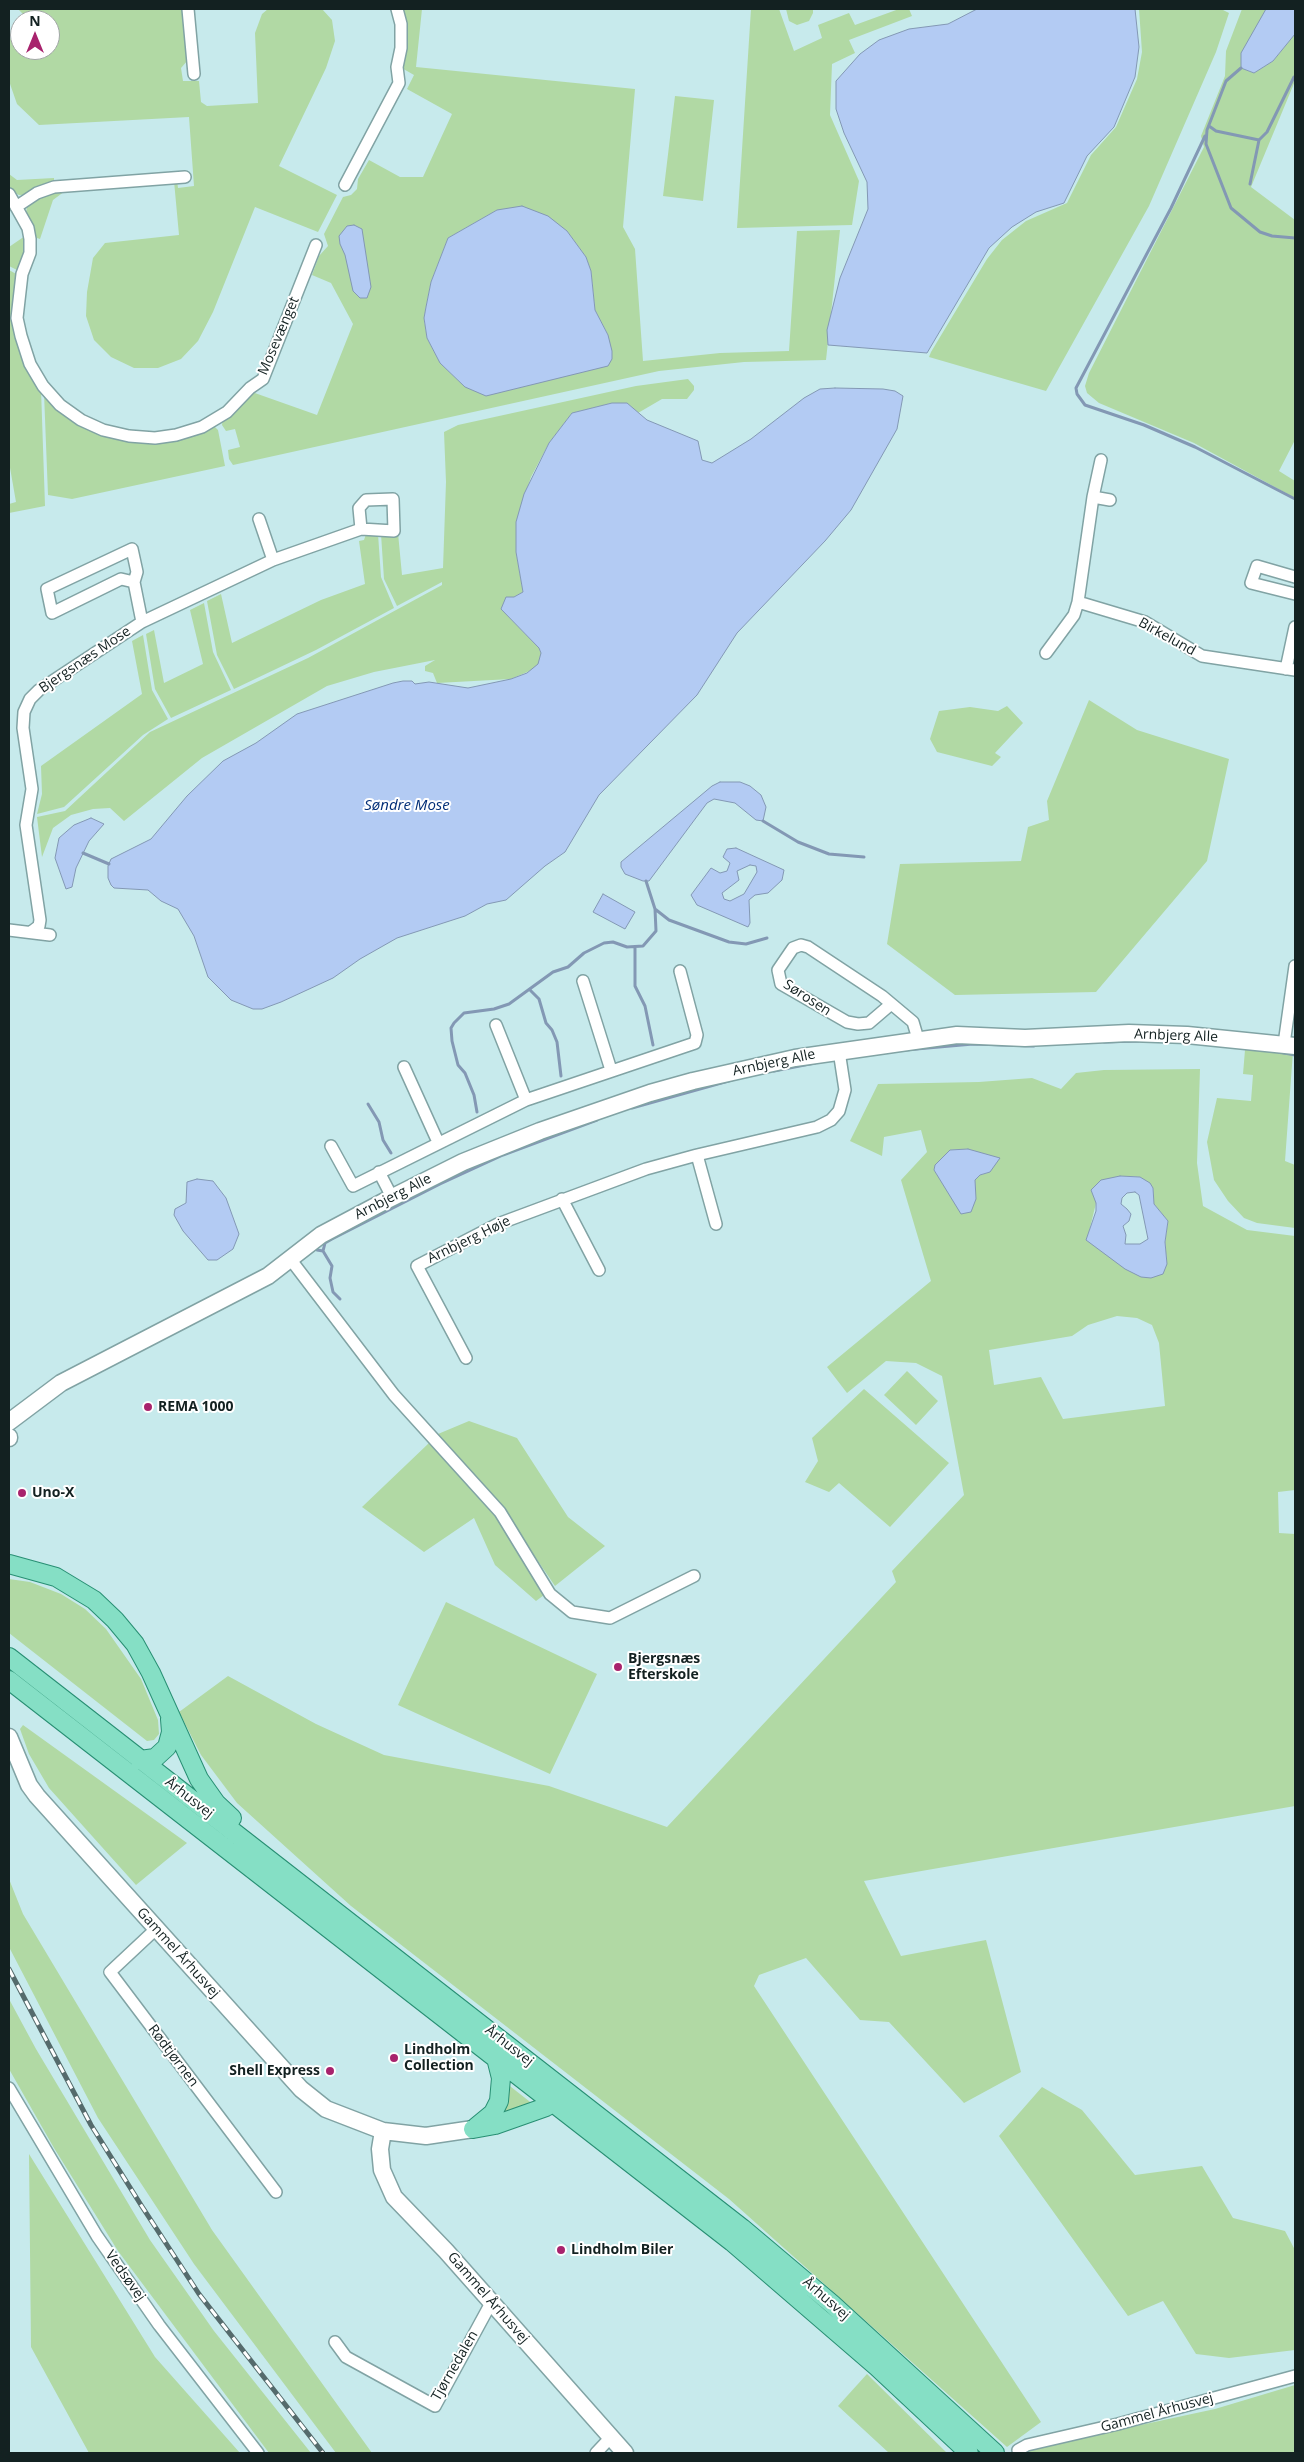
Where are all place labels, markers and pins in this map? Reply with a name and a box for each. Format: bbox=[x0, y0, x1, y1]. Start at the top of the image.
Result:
place label: REMA 1000 bbox=[158, 1399, 234, 1415]
marker: REMA 1000 bbox=[142, 1401, 154, 1413]
place label: Uno-X bbox=[32, 1485, 74, 1501]
marker: Uno-X bbox=[16, 1487, 28, 1499]
place label: Bjergsnæs Efterskole bbox=[628, 1651, 700, 1684]
marker: Bjergsnæs Efterskole bbox=[612, 1661, 624, 1673]
place label: Lindholm Collection bbox=[404, 2042, 474, 2074]
marker: Lindholm Collection bbox=[388, 2052, 400, 2064]
place label: Shell Express bbox=[229, 2063, 320, 2079]
marker: Shell Express bbox=[324, 2065, 336, 2077]
place label: Lindholm Biler bbox=[571, 2242, 673, 2258]
marker: Lindholm Biler bbox=[555, 2244, 567, 2256]

